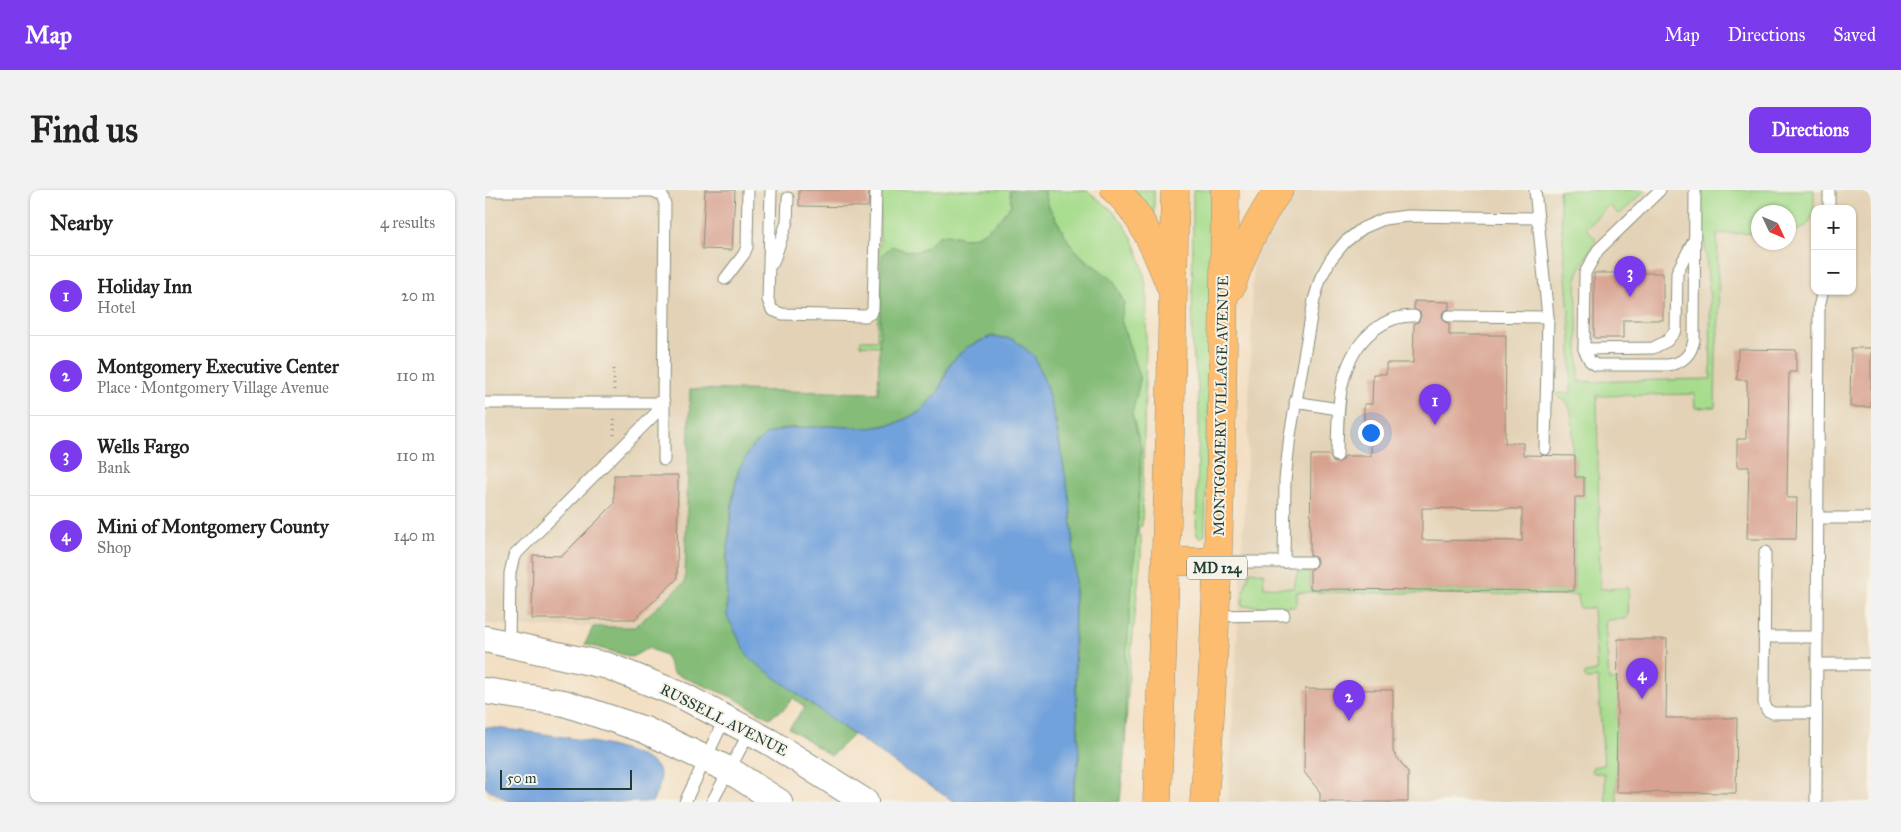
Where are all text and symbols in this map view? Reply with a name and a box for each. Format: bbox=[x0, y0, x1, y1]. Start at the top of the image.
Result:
text: Map bbox=[25, 20, 72, 50]
text: Map bbox=[1664, 24, 1700, 46]
text: Directions bbox=[1728, 24, 1805, 46]
text: Saved bbox=[1833, 24, 1876, 46]
button: Directions bbox=[1749, 107, 1871, 153]
text: Find us bbox=[30, 109, 138, 152]
north arrow bbox=[1751, 205, 1796, 250]
map controls bbox=[1811, 205, 1856, 295]
button: + bbox=[1811, 205, 1856, 250]
text: Nearby bbox=[50, 210, 113, 236]
text: 4 results bbox=[380, 213, 435, 232]
button: − bbox=[1811, 250, 1856, 295]
pin: 3 bbox=[1614, 256, 1646, 297]
text: Holiday Inn bbox=[97, 275, 192, 298]
street label: MONTGOMERY VILLAGE AVENUE bbox=[1210, 275, 1232, 536]
text: 1 bbox=[63, 286, 69, 305]
text: 20 m bbox=[401, 286, 435, 305]
text: Hotel bbox=[97, 298, 135, 317]
text: Montgomery Executive Center bbox=[97, 355, 339, 378]
text: 2 bbox=[62, 366, 70, 385]
text: 110 m bbox=[396, 366, 435, 385]
text: Place · Montgomery Village Avenue bbox=[97, 378, 329, 397]
pin: 1 bbox=[1419, 384, 1451, 425]
your location bbox=[1358, 420, 1384, 446]
text: Wells Fargo bbox=[97, 435, 189, 458]
text: 3 bbox=[63, 446, 69, 465]
text: 110 m bbox=[396, 446, 435, 465]
text: Bank bbox=[97, 458, 130, 477]
text: Mini of Montgomery County bbox=[97, 515, 329, 538]
text: 4 bbox=[62, 526, 70, 545]
text: 140 m bbox=[394, 526, 435, 545]
text: Shop bbox=[97, 538, 131, 557]
road number: MD 124 bbox=[1187, 556, 1247, 579]
pin: 4 bbox=[1626, 658, 1658, 699]
street label: RUSSELL AVENUE bbox=[657, 680, 791, 760]
pin: 2 bbox=[1333, 680, 1365, 721]
scale bar bbox=[500, 767, 633, 790]
text: 50 m bbox=[507, 770, 536, 787]

